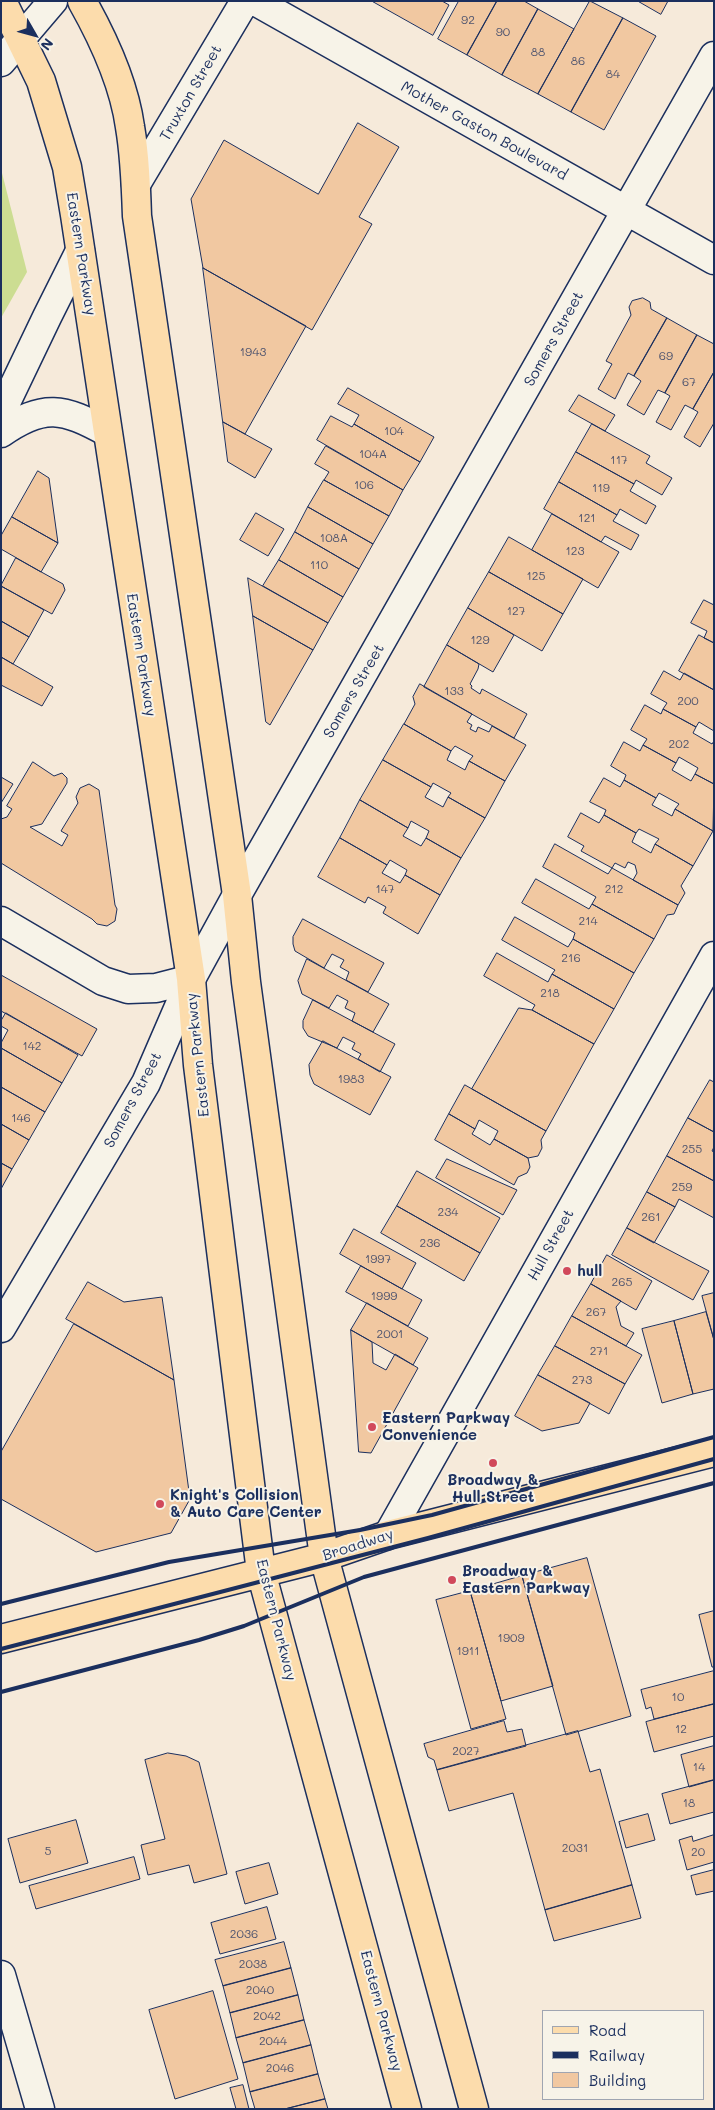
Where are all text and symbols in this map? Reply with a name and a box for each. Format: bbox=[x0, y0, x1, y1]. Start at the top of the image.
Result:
north arrow bbox=[10, 10, 60, 60]
house number: 92 bbox=[461, 13, 475, 27]
house number: 90 bbox=[496, 25, 510, 39]
text: N bbox=[36, 34, 58, 55]
street label: Truxton Street bbox=[156, 42, 226, 144]
house number: 88 bbox=[531, 45, 545, 59]
house number: 86 bbox=[571, 54, 585, 68]
house number: 84 bbox=[606, 67, 620, 81]
street label: Mother Gaston Boulevard bbox=[398, 78, 570, 184]
street label: Eastern Parkway bbox=[62, 191, 100, 317]
street label: Somers Street bbox=[520, 288, 588, 390]
house number: 1943 bbox=[240, 345, 266, 359]
house number: 69 bbox=[659, 349, 673, 363]
house number: 67 bbox=[682, 375, 696, 389]
house number: 104 bbox=[384, 424, 404, 438]
house number: 104A bbox=[359, 447, 387, 461]
house number: 117 bbox=[610, 453, 628, 467]
house number: 106 bbox=[354, 478, 374, 492]
house number: 119 bbox=[592, 481, 610, 495]
house number: 121 bbox=[578, 511, 596, 525]
house number: 108A bbox=[320, 531, 348, 545]
house number: 123 bbox=[565, 544, 585, 558]
house number: 110 bbox=[310, 558, 328, 572]
house number: 125 bbox=[526, 569, 546, 583]
street label: Eastern Parkway bbox=[122, 592, 160, 718]
house number: 127 bbox=[507, 604, 525, 618]
house number: 129 bbox=[470, 633, 490, 647]
street label: Somers Street bbox=[320, 641, 388, 741]
house number: 133 bbox=[444, 684, 464, 698]
house number: 200 bbox=[677, 694, 699, 708]
house number: 202 bbox=[669, 737, 689, 751]
house number: 147 bbox=[375, 882, 395, 896]
house number: 212 bbox=[605, 882, 623, 896]
house number: 214 bbox=[578, 914, 598, 928]
house number: 216 bbox=[561, 951, 581, 965]
house number: 218 bbox=[540, 986, 560, 1000]
street label: Eastern Parkway bbox=[183, 992, 213, 1118]
house number: 142 bbox=[22, 1039, 42, 1053]
street label: Somers Street bbox=[100, 1049, 166, 1151]
house number: 1983 bbox=[338, 1072, 364, 1086]
house number: 146 bbox=[11, 1111, 31, 1125]
house number: 255 bbox=[682, 1142, 702, 1156]
house number: 259 bbox=[672, 1180, 692, 1194]
house number: 234 bbox=[438, 1205, 458, 1219]
street label: Hull Street bbox=[524, 1206, 578, 1284]
house number: 261 bbox=[641, 1210, 661, 1224]
house number: 236 bbox=[420, 1236, 440, 1250]
house number: 1997 bbox=[365, 1252, 391, 1266]
place label: hull bbox=[577, 1262, 602, 1280]
marker: hull bbox=[561, 1265, 573, 1277]
house number: 265 bbox=[612, 1275, 632, 1289]
house number: 1999 bbox=[371, 1289, 397, 1303]
house number: 267 bbox=[586, 1305, 606, 1319]
house number: 2001 bbox=[377, 1327, 403, 1341]
house number: 271 bbox=[590, 1344, 608, 1358]
house number: 273 bbox=[572, 1373, 592, 1387]
place label: Eastern Parkway Convenience bbox=[382, 1409, 510, 1444]
marker: Eastern Parkway Convenience bbox=[366, 1421, 378, 1433]
marker: Broadway & Hull Street bbox=[487, 1457, 499, 1469]
place label: Broadway & Hull Street bbox=[447, 1471, 539, 1506]
place label: Knight's Collision & Auto Care Center bbox=[170, 1486, 321, 1521]
marker: Knight's Collision & Auto Care Center bbox=[154, 1498, 166, 1510]
street label: Broadway bbox=[320, 1525, 396, 1565]
street label: Eastern Parkway bbox=[252, 1557, 300, 1683]
place label: Broadway & Eastern Parkway bbox=[462, 1562, 590, 1597]
marker: Broadway & Eastern Parkway bbox=[446, 1574, 458, 1586]
house number: 1909 bbox=[498, 1631, 524, 1645]
house number: 1911 bbox=[456, 1644, 480, 1658]
house number: 10 bbox=[672, 1690, 684, 1704]
house number: 12 bbox=[675, 1722, 687, 1736]
house number: 2027 bbox=[452, 1744, 480, 1758]
house number: 14 bbox=[693, 1760, 705, 1774]
house number: 18 bbox=[683, 1796, 695, 1810]
house number: 2031 bbox=[562, 1841, 588, 1855]
house number: 5 bbox=[45, 1844, 51, 1858]
house number: 20 bbox=[691, 1845, 705, 1859]
house number: 2036 bbox=[230, 1927, 258, 1941]
street label: Eastern Parkway bbox=[356, 1949, 406, 2073]
house number: 2038 bbox=[239, 1957, 267, 1971]
house number: 2040 bbox=[246, 1983, 274, 1997]
house number: 2042 bbox=[253, 2009, 281, 2023]
legend bbox=[542, 2010, 705, 2100]
text: Road bbox=[589, 2020, 626, 2040]
house number: 2044 bbox=[259, 2034, 287, 2048]
text: Railway bbox=[589, 2045, 645, 2065]
house number: 2046 bbox=[266, 2061, 294, 2075]
text: Building bbox=[589, 2070, 646, 2090]

